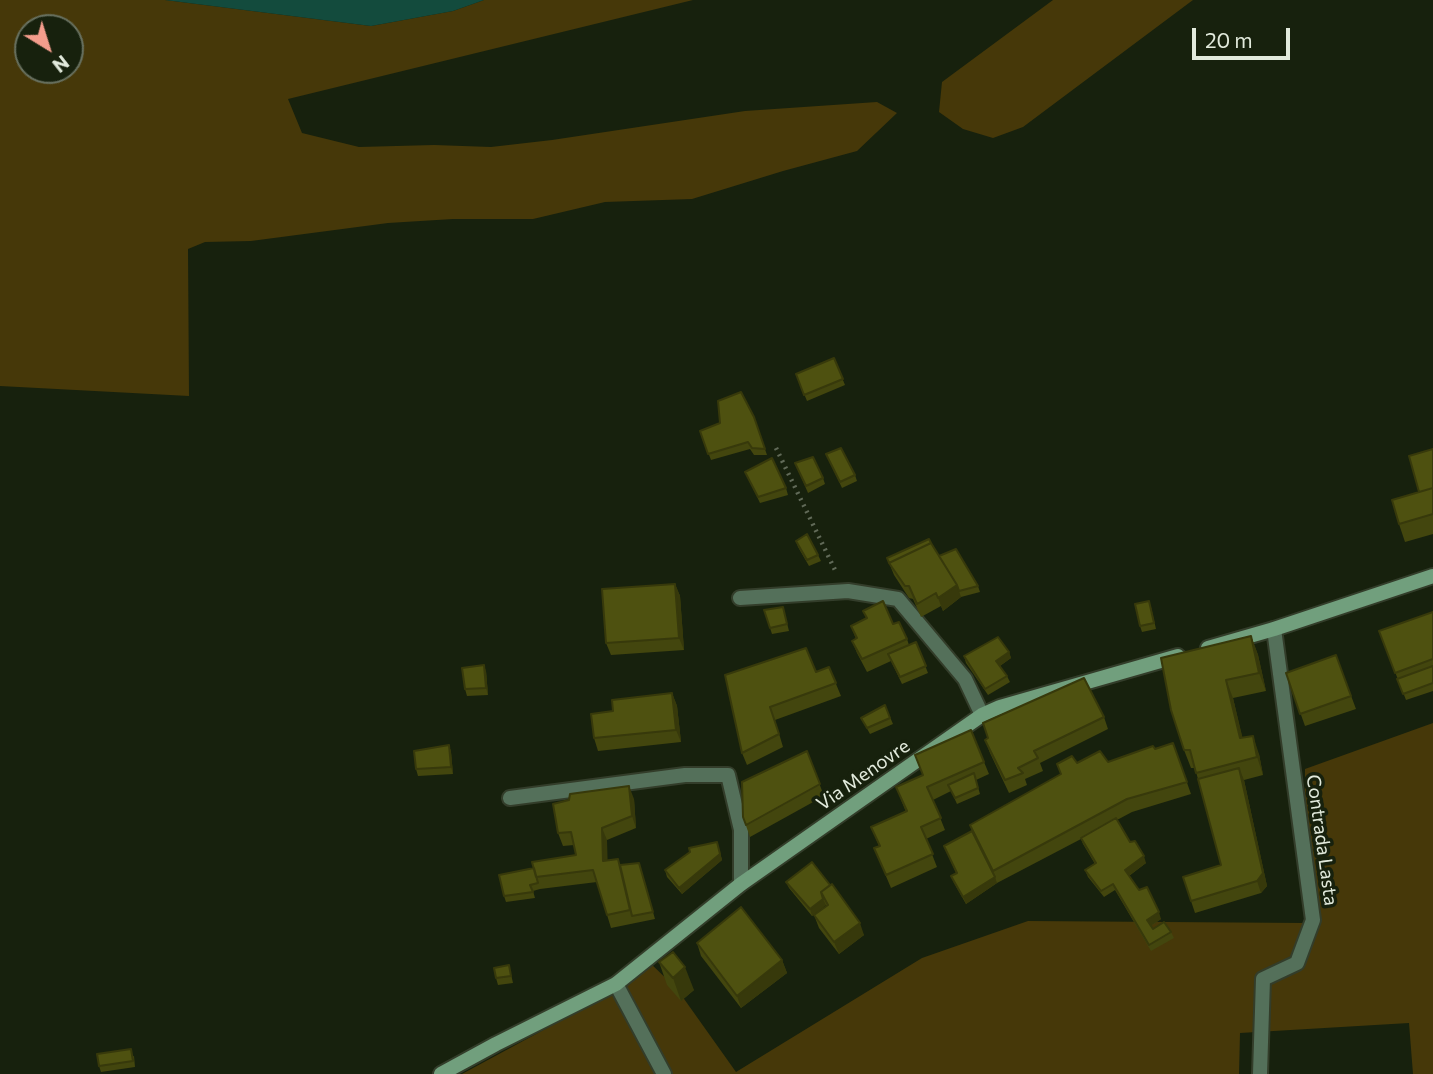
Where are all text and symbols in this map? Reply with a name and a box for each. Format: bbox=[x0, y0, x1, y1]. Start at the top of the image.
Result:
north arrow bbox=[14, 14, 84, 84]
scale bar bbox=[1195, 14, 1293, 58]
text: 20 m bbox=[1205, 27, 1253, 52]
text: N bbox=[48, 51, 74, 78]
street label: Via Menovre bbox=[812, 735, 914, 815]
street label: Contrada Lasta bbox=[1302, 773, 1342, 907]

